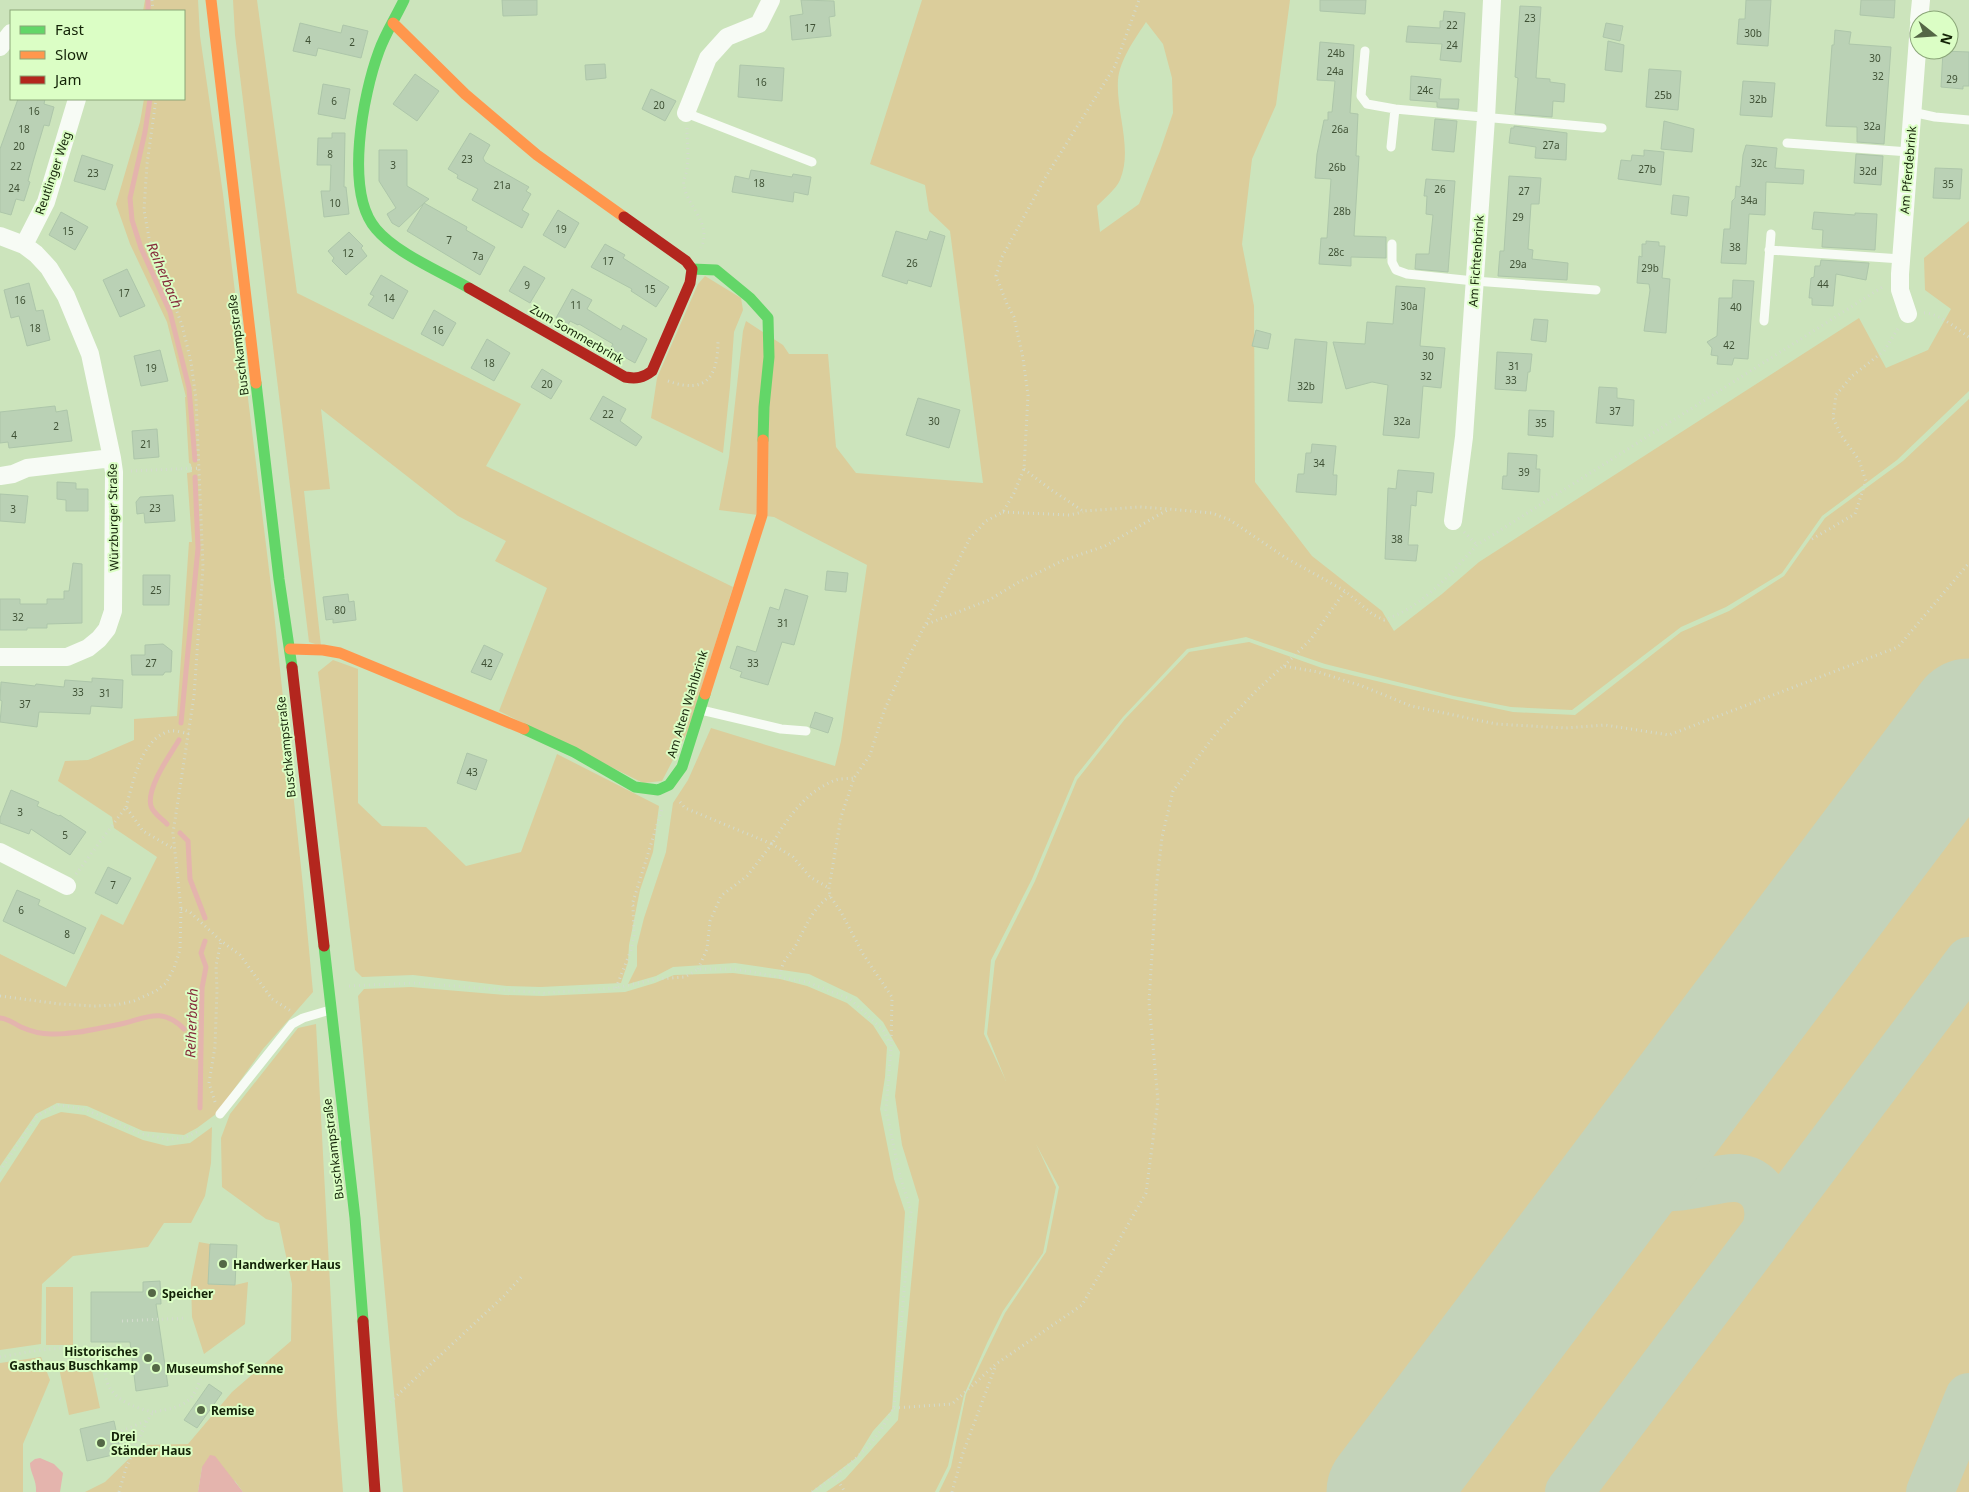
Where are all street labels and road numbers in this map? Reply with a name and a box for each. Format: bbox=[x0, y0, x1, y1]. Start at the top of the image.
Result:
street label: Am Pferdebrink bbox=[1896, 125, 1920, 215]
street label: Reutlinger Weg bbox=[31, 129, 75, 217]
street label: Am Fichtenbrink bbox=[1464, 214, 1488, 308]
street label: Buschkampstraße bbox=[223, 293, 253, 397]
street label: Zum Sommerbrink bbox=[527, 300, 628, 368]
street label: Würzburger Straße bbox=[104, 463, 122, 571]
street label: Am Alten Wahlbrink bbox=[663, 647, 712, 760]
street label: Buschkampstraße bbox=[272, 695, 300, 798]
street label: Buschkampstraße bbox=[318, 1097, 348, 1201]

